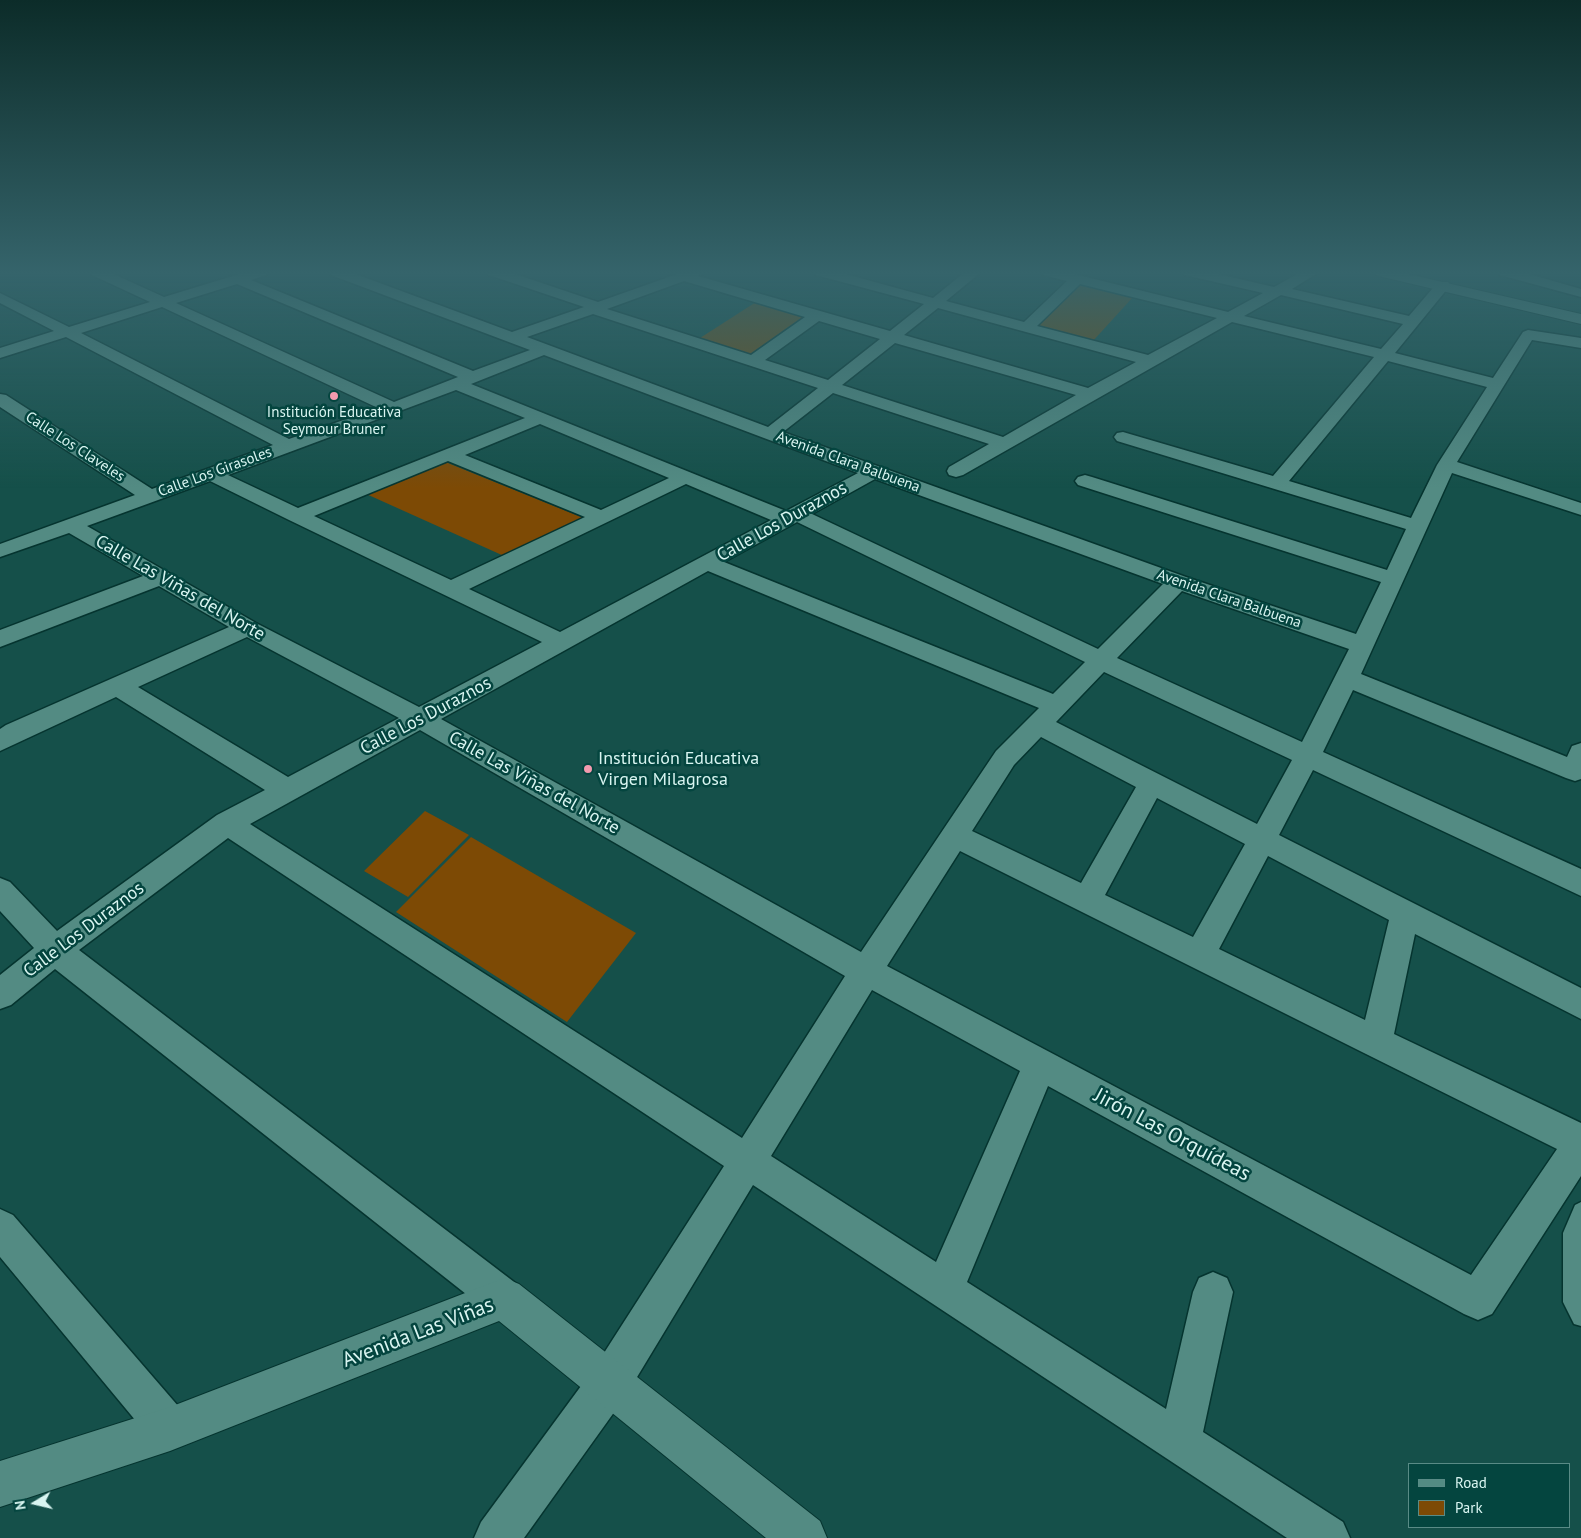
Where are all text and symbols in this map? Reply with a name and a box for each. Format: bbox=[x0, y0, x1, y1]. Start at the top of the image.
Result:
marker: Institución Educativa Seymour Bruner bbox=[328, 390, 340, 402]
place label: Institución Educativa Seymour Bruner bbox=[267, 404, 401, 439]
street label: Calle Los Claveles bbox=[22, 408, 128, 486]
street label: Avenida Clara Balbuena bbox=[774, 428, 922, 496]
street label: Calle Los Girasoles bbox=[156, 443, 274, 501]
street label: Calle Los Duraznos bbox=[713, 477, 851, 567]
street label: Calle Las Viñas del Norte bbox=[91, 531, 269, 645]
street label: Avenida Clara Balbuena bbox=[1154, 566, 1304, 632]
street label: Calle Los Duraznos bbox=[357, 672, 495, 760]
street label: Calle Las Viñas del Norte bbox=[445, 727, 623, 839]
place label: Institución Educativa Virgen Milagrosa bbox=[598, 748, 759, 791]
marker: Institución Educativa Virgen Milagrosa bbox=[582, 763, 594, 775]
street label: Calle Los Duraznos bbox=[19, 878, 149, 982]
street label: Jirón Las Orquídeas bbox=[1089, 1083, 1255, 1187]
street label: Avenida Las Viñas bbox=[339, 1293, 497, 1373]
legend bbox=[1408, 1463, 1571, 1528]
text: Road bbox=[1455, 1473, 1487, 1492]
north arrow bbox=[10, 1478, 60, 1528]
text: Park bbox=[1455, 1498, 1483, 1517]
text: N bbox=[11, 1499, 30, 1511]

